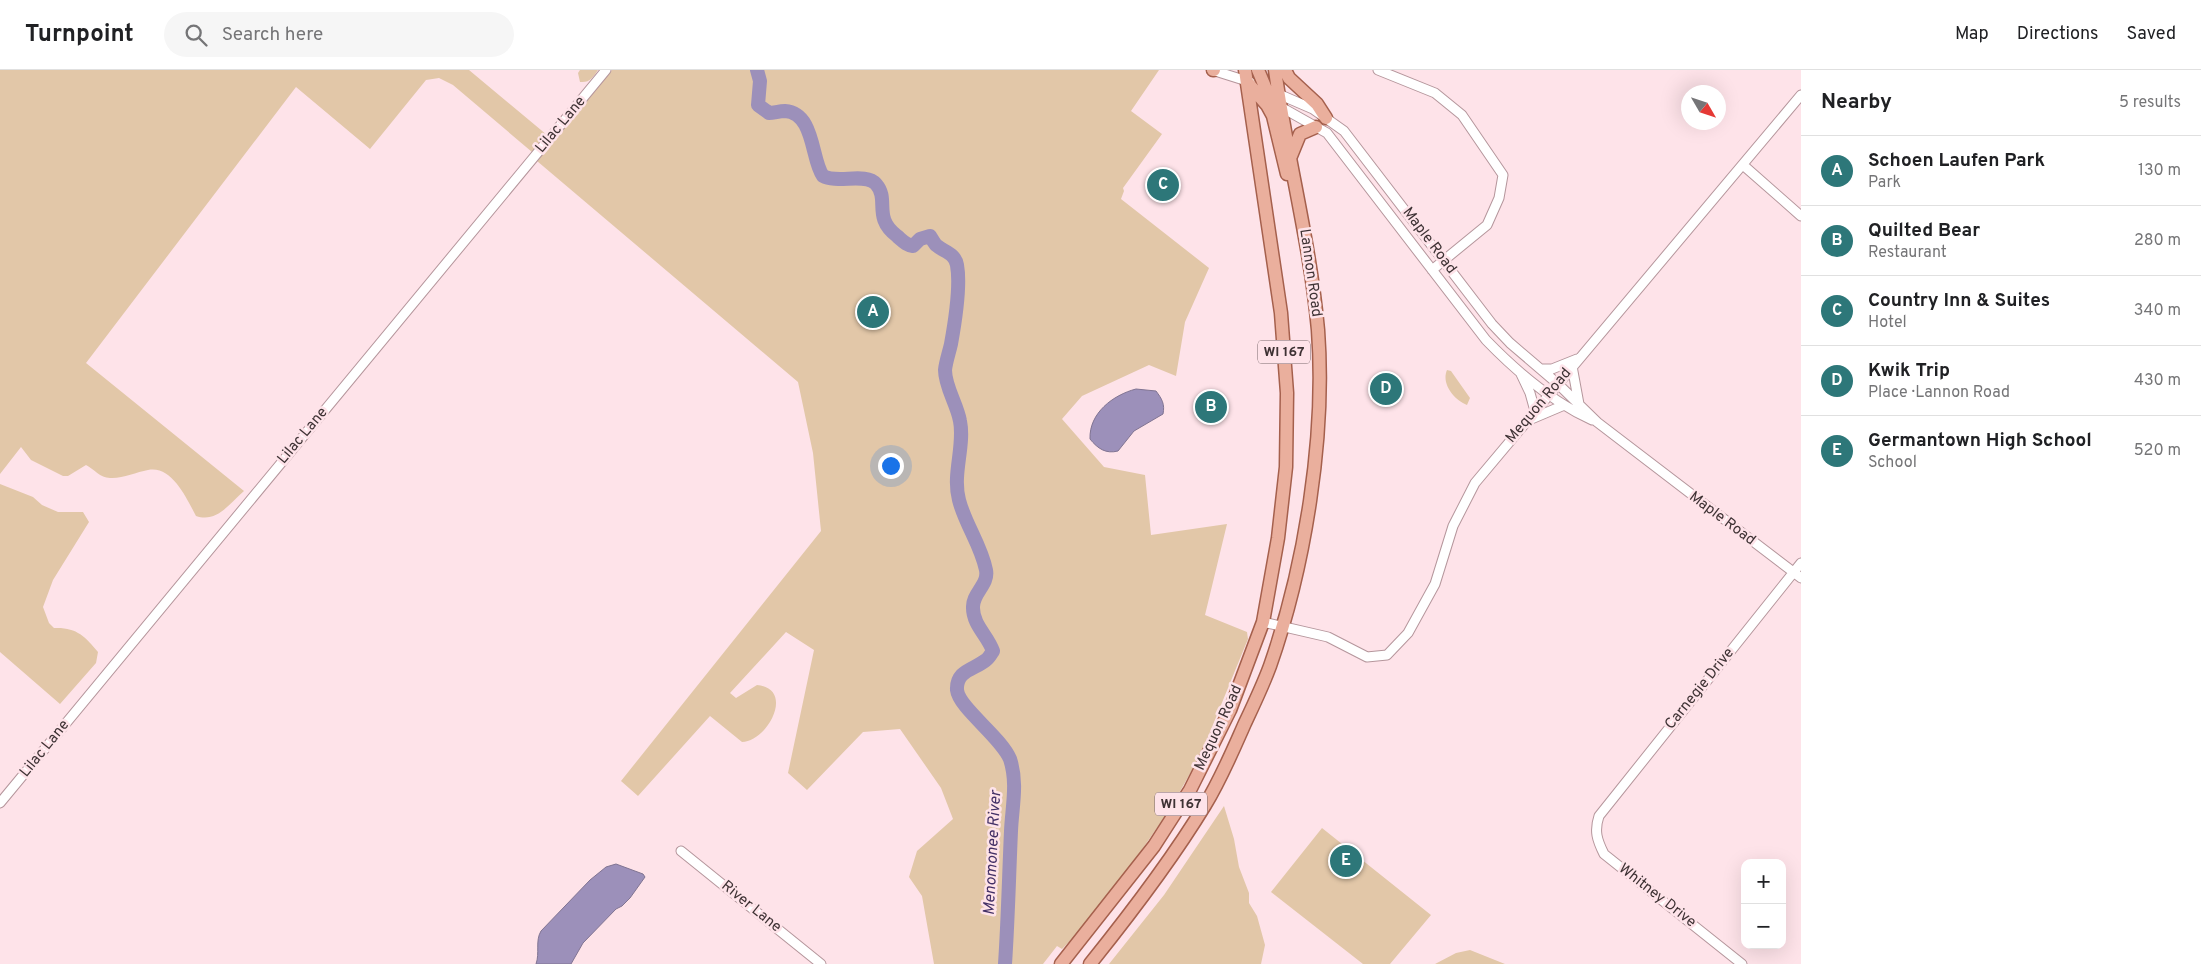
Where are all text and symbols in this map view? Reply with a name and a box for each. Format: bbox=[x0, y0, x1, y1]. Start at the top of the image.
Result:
search box bbox=[164, 12, 514, 57]
text: Turnpoint bbox=[25, 20, 134, 50]
icon: search bbox=[182, 21, 210, 49]
text: Search here bbox=[222, 23, 323, 47]
text: Map bbox=[1955, 23, 1989, 46]
text: Directions bbox=[2017, 23, 2099, 46]
text: Saved bbox=[2127, 23, 2176, 46]
north arrow bbox=[1681, 85, 1726, 130]
text: Nearby bbox=[1821, 89, 1892, 116]
street label: Lilac Lane bbox=[532, 93, 590, 157]
text: 5 results bbox=[2119, 93, 2181, 113]
text: Schoen Laufen Park bbox=[1868, 149, 2045, 173]
text: A bbox=[1831, 161, 1843, 181]
text: 130 m bbox=[2138, 161, 2181, 181]
pin: C bbox=[1147, 166, 1179, 204]
text: Park bbox=[1868, 173, 1901, 193]
street label: Maple Road bbox=[1398, 204, 1460, 278]
text: Quilted Bear bbox=[1868, 219, 1980, 243]
street label: Lannon Road bbox=[1294, 228, 1326, 318]
text: B bbox=[1831, 231, 1843, 251]
text: 280 m bbox=[2134, 231, 2181, 251]
text: Restaurant bbox=[1868, 243, 1947, 263]
text: Country Inn & Suites bbox=[1868, 289, 2050, 313]
pin: A bbox=[857, 293, 889, 331]
text: C bbox=[1832, 301, 1842, 321]
text: 340 m bbox=[2134, 301, 2181, 321]
text: Hotel bbox=[1868, 313, 1907, 333]
road number: WI 167 bbox=[1258, 340, 1310, 364]
text: Kwik Trip bbox=[1868, 359, 1950, 383]
street label: Mequon Road bbox=[1502, 365, 1576, 447]
pin: D bbox=[1370, 370, 1402, 408]
text: D bbox=[1831, 371, 1843, 391]
text: 430 m bbox=[2134, 371, 2181, 391]
text: Place · Lannon Road bbox=[1868, 383, 2010, 403]
pin: B bbox=[1195, 388, 1227, 426]
street label: Lilac Lane bbox=[274, 404, 332, 468]
text: Germantown High School bbox=[1868, 429, 2092, 453]
text: E bbox=[1832, 441, 1842, 461]
text: 520 m bbox=[2134, 441, 2181, 461]
your location bbox=[878, 453, 904, 479]
text: School bbox=[1868, 453, 1917, 473]
street label: Maple Road bbox=[1685, 488, 1759, 550]
street label: Carnegie Drive bbox=[1661, 644, 1739, 734]
street label: Mequon Road bbox=[1191, 682, 1247, 774]
street label: Lilac Lane bbox=[16, 716, 74, 782]
water label: Menomonee River bbox=[980, 788, 1006, 916]
road number: WI 167 bbox=[1155, 792, 1207, 816]
pin: E bbox=[1330, 842, 1362, 880]
map controls bbox=[1741, 859, 1786, 949]
button: + bbox=[1741, 859, 1786, 904]
street label: Whitney Drive bbox=[1614, 860, 1700, 932]
street label: River Lane bbox=[717, 877, 785, 937]
button: − bbox=[1741, 904, 1786, 949]

